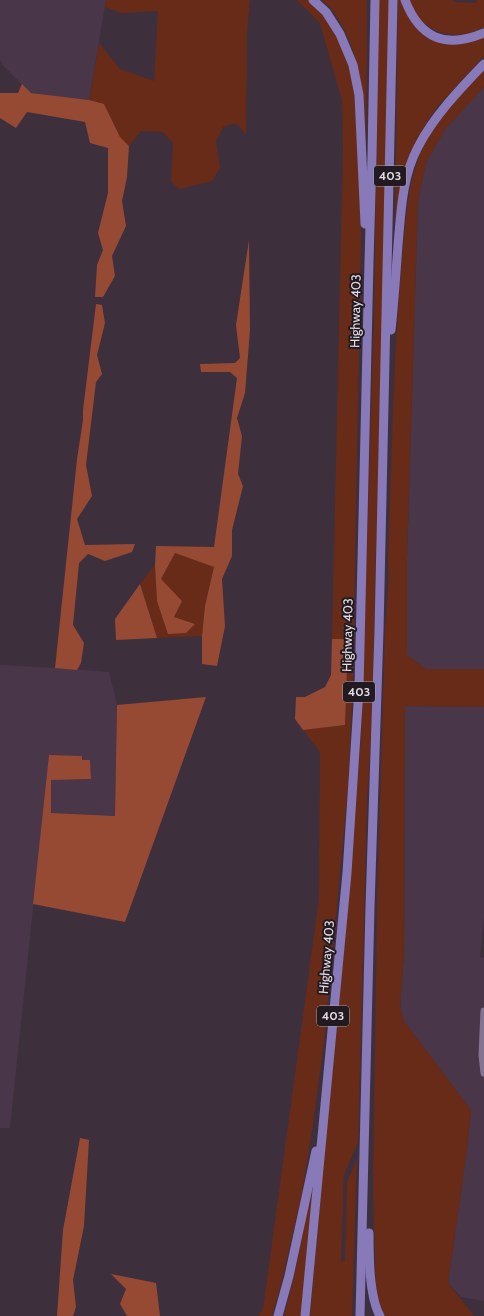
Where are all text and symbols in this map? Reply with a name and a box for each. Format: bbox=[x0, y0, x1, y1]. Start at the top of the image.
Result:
road number: 403 bbox=[374, 166, 406, 186]
street label: Highway 403 bbox=[346, 274, 364, 348]
street label: Highway 403 bbox=[338, 598, 356, 672]
road number: 403 bbox=[343, 682, 375, 702]
street label: Highway 403 bbox=[315, 920, 337, 994]
road number: 403 bbox=[317, 1006, 349, 1026]

